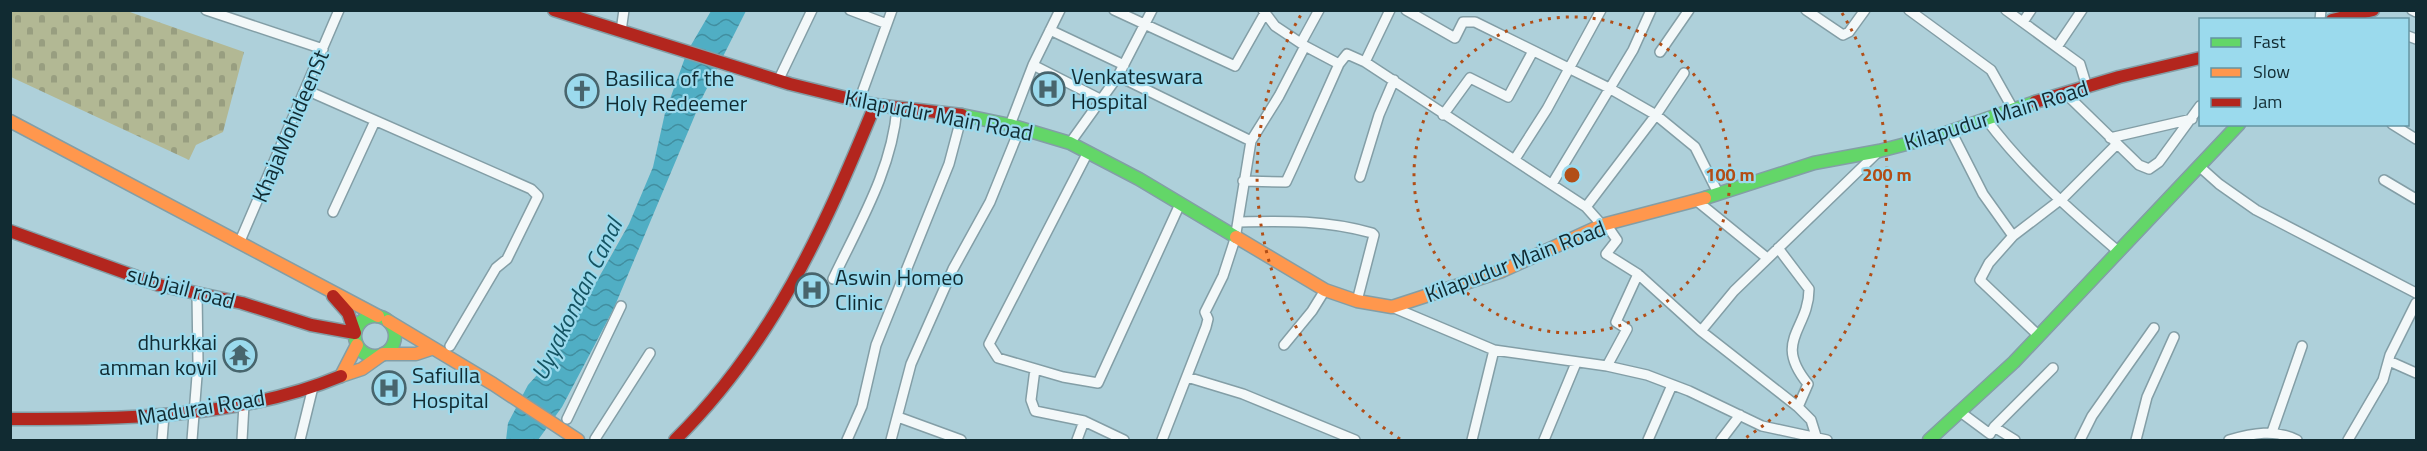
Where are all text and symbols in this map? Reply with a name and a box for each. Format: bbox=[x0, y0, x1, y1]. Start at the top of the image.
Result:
legend bbox=[2199, 18, 2409, 126]
text: Fast bbox=[2253, 28, 2286, 55]
street label: KhajaMohideenSt bbox=[243, 44, 338, 208]
text: Slow bbox=[2253, 58, 2290, 85]
place label: Venkateswara Hospital bbox=[1071, 59, 1203, 118]
place label: Basilica of the Holy Redeemer bbox=[605, 61, 748, 120]
hospital icon: Venkateswara Hospital bbox=[1030, 71, 1066, 107]
street label: Kilapudur Main Road bbox=[1900, 71, 2092, 159]
church icon: Basilica of the Holy Redeemer bbox=[564, 73, 600, 109]
street label: Kilapudur Main Road bbox=[842, 80, 1036, 150]
text: Jam bbox=[2253, 88, 2282, 115]
text: 100 m bbox=[1705, 161, 1755, 188]
text: 200 m bbox=[1862, 161, 1912, 188]
centre of rings bbox=[1562, 165, 1582, 185]
water label: Uyyakondan Canal bbox=[521, 209, 632, 386]
street label: Kilapudur Main Road bbox=[1420, 211, 1610, 311]
street label: sub jail road bbox=[123, 256, 239, 318]
place label: Aswin Homeo Clinic bbox=[835, 260, 964, 319]
hospital icon: Aswin Homeo Clinic bbox=[794, 272, 830, 308]
place label: dhurkkai amman kovil bbox=[99, 325, 217, 384]
temple icon: dhurkkai amman kovil bbox=[222, 337, 258, 373]
place label: Safiulla Hospital bbox=[412, 358, 489, 417]
hospital icon: Safiulla Hospital bbox=[371, 370, 407, 406]
street label: Madurai Road bbox=[135, 380, 267, 434]

